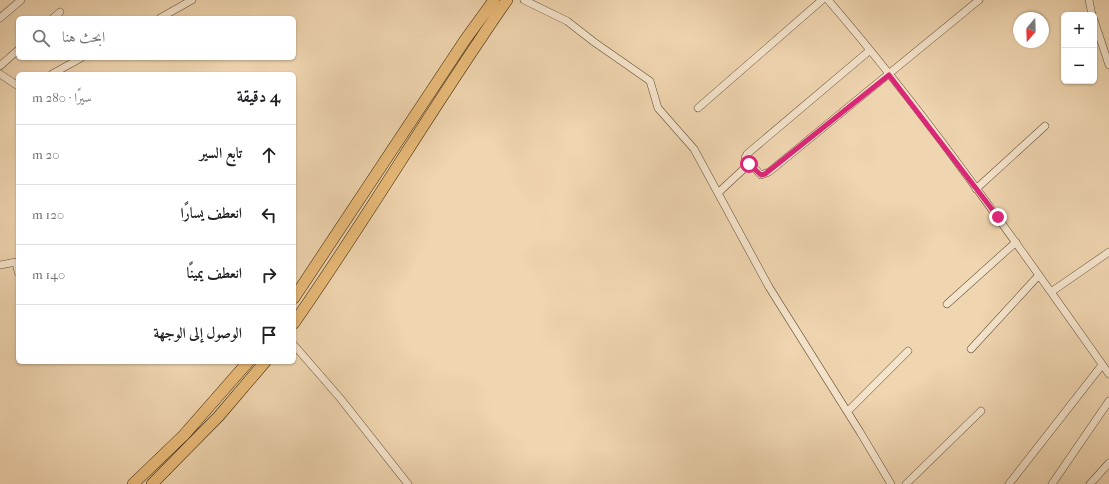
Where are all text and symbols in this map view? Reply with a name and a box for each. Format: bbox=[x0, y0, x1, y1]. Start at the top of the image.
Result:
north arrow bbox=[1013, 12, 1049, 48]
map controls bbox=[1061, 12, 1097, 84]
button: + bbox=[1061, 12, 1097, 48]
search box bbox=[16, 16, 296, 60]
icon: search bbox=[30, 27, 52, 49]
text: ابحث هنا bbox=[62, 28, 105, 46]
button: − bbox=[1061, 48, 1097, 84]
text: 4 دقيقة bbox=[237, 86, 280, 106]
text: سيرًا · 280 m bbox=[32, 90, 92, 105]
text: تابع السير bbox=[200, 144, 242, 162]
icon: ahead bbox=[258, 144, 280, 166]
text: 20 m bbox=[32, 147, 59, 162]
route start bbox=[740, 155, 758, 173]
text: انعطف يسارًا bbox=[181, 204, 242, 222]
icon: left bbox=[258, 204, 280, 226]
text: 120 m bbox=[32, 207, 64, 222]
route end bbox=[989, 208, 1007, 226]
text: انعطف يمينًا bbox=[187, 264, 242, 282]
icon: right bbox=[258, 264, 280, 286]
text: 140 m bbox=[32, 267, 65, 282]
text: الوصول إلى الوجهة bbox=[153, 324, 242, 342]
icon: arrive bbox=[258, 324, 280, 346]

